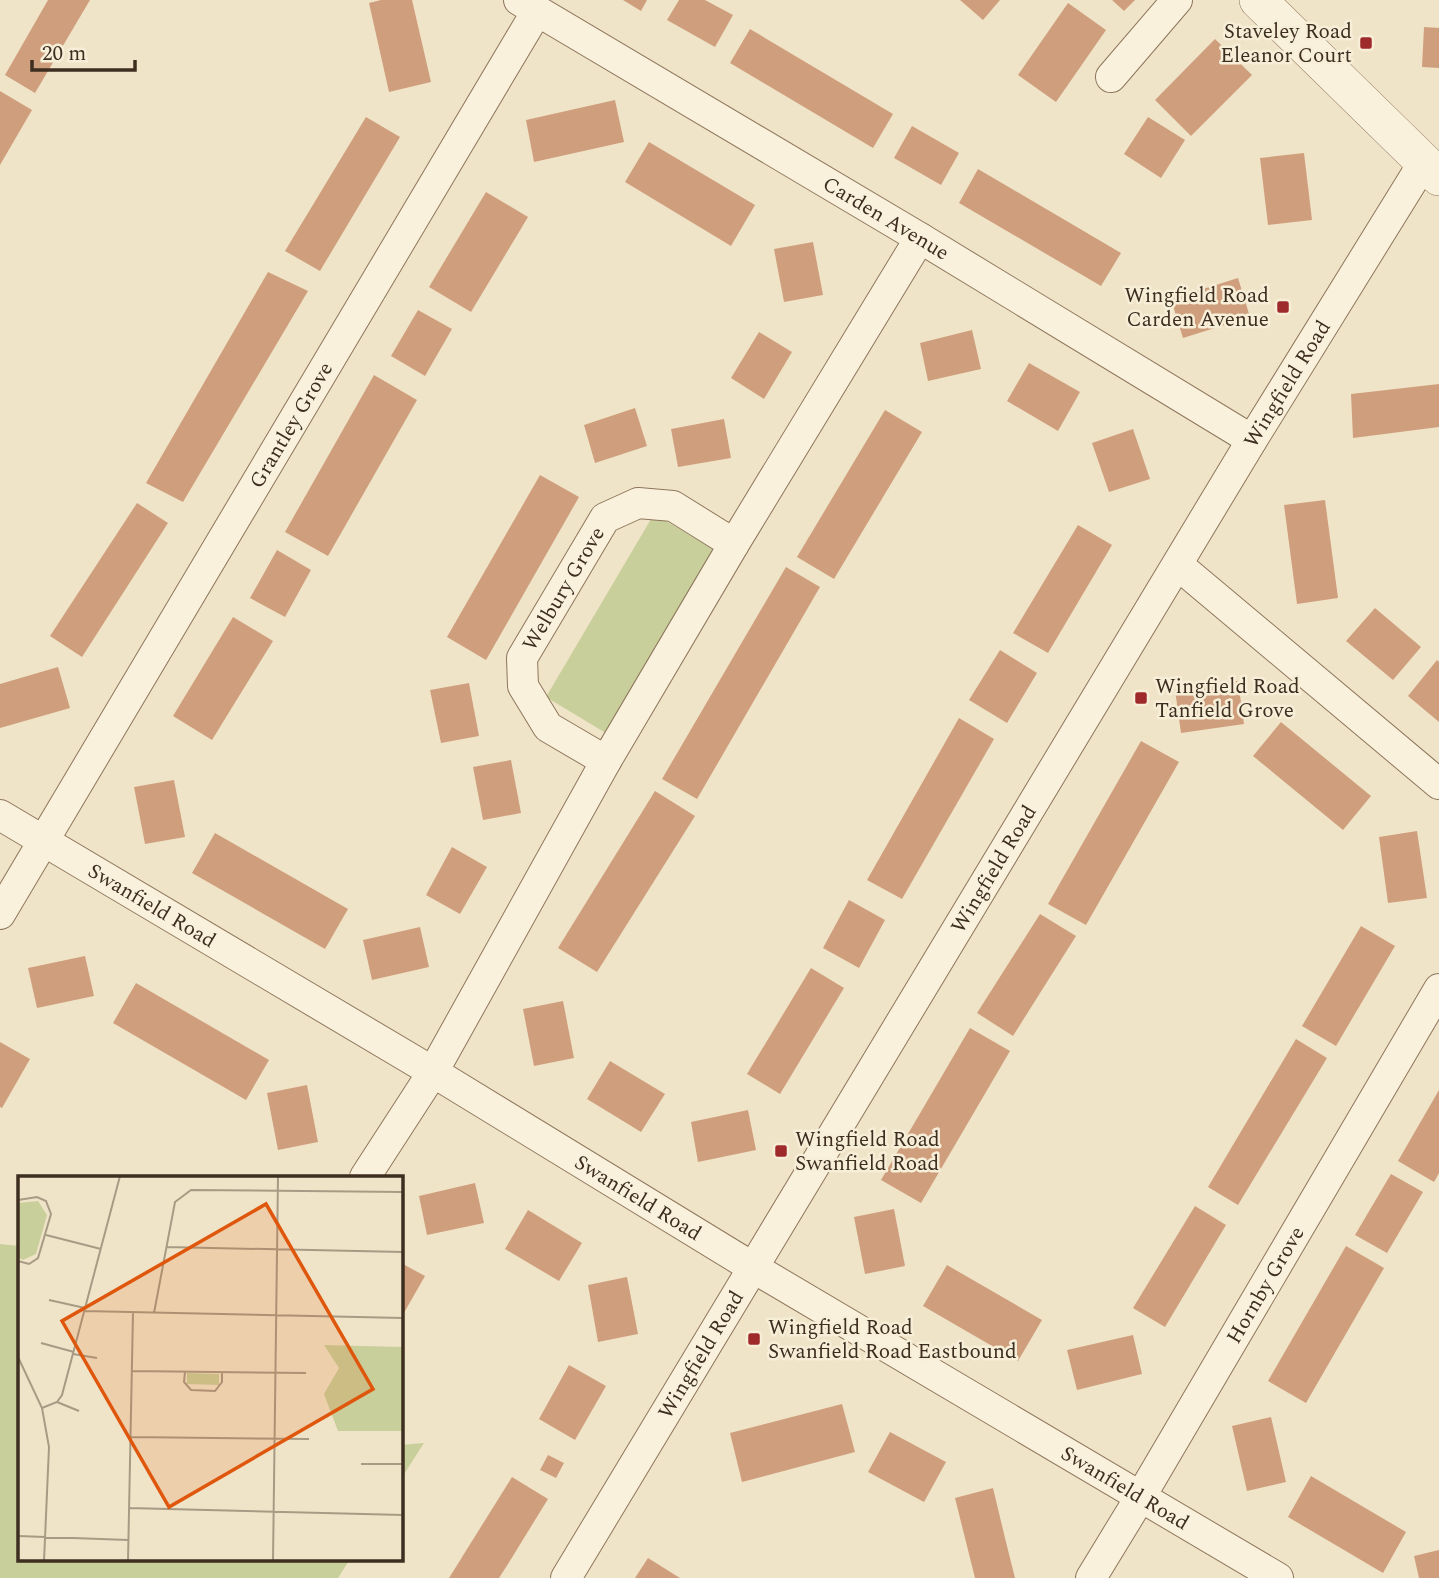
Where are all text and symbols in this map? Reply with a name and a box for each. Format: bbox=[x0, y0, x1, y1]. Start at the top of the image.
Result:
place label: Staveley Road Eleanor Court bbox=[1220, 16, 1352, 72]
scale bar bbox=[32, 28, 135, 72]
marker: Staveley Road Eleanor Court bbox=[1358, 35, 1374, 51]
text: 20 m bbox=[42, 38, 86, 70]
street label: Carden Avenue bbox=[816, 169, 955, 269]
place label: Wingfield Road Carden Avenue bbox=[1124, 280, 1269, 336]
marker: Wingfield Road Carden Avenue bbox=[1275, 299, 1291, 315]
street label: Wingfield Road bbox=[1236, 314, 1339, 454]
street label: Grantley Grove bbox=[242, 356, 342, 495]
street label: Welbury Grove bbox=[515, 521, 613, 657]
place label: Wingfield Road Tanfield Grove bbox=[1155, 671, 1300, 727]
marker: Wingfield Road Tanfield Grove bbox=[1133, 690, 1149, 706]
street label: Wingfield Road bbox=[943, 799, 1045, 940]
street label: Swanfield Road bbox=[81, 856, 222, 957]
place label: Wingfield Road Swanfield Road bbox=[795, 1124, 940, 1180]
marker: Wingfield Road Swanfield Road bbox=[773, 1143, 789, 1159]
street label: Swanfield Road bbox=[568, 1147, 708, 1250]
inset map bbox=[18, 1176, 402, 1560]
street label: Hornby Grove bbox=[1219, 1220, 1313, 1350]
street label: Wingfield Road bbox=[651, 1285, 753, 1425]
place label: Wingfield Road Swanfield Road Eastbound bbox=[768, 1312, 1017, 1368]
marker: Wingfield Road Swanfield Road Eastbound bbox=[746, 1331, 762, 1347]
street label: Swanfield Road bbox=[1054, 1438, 1195, 1539]

